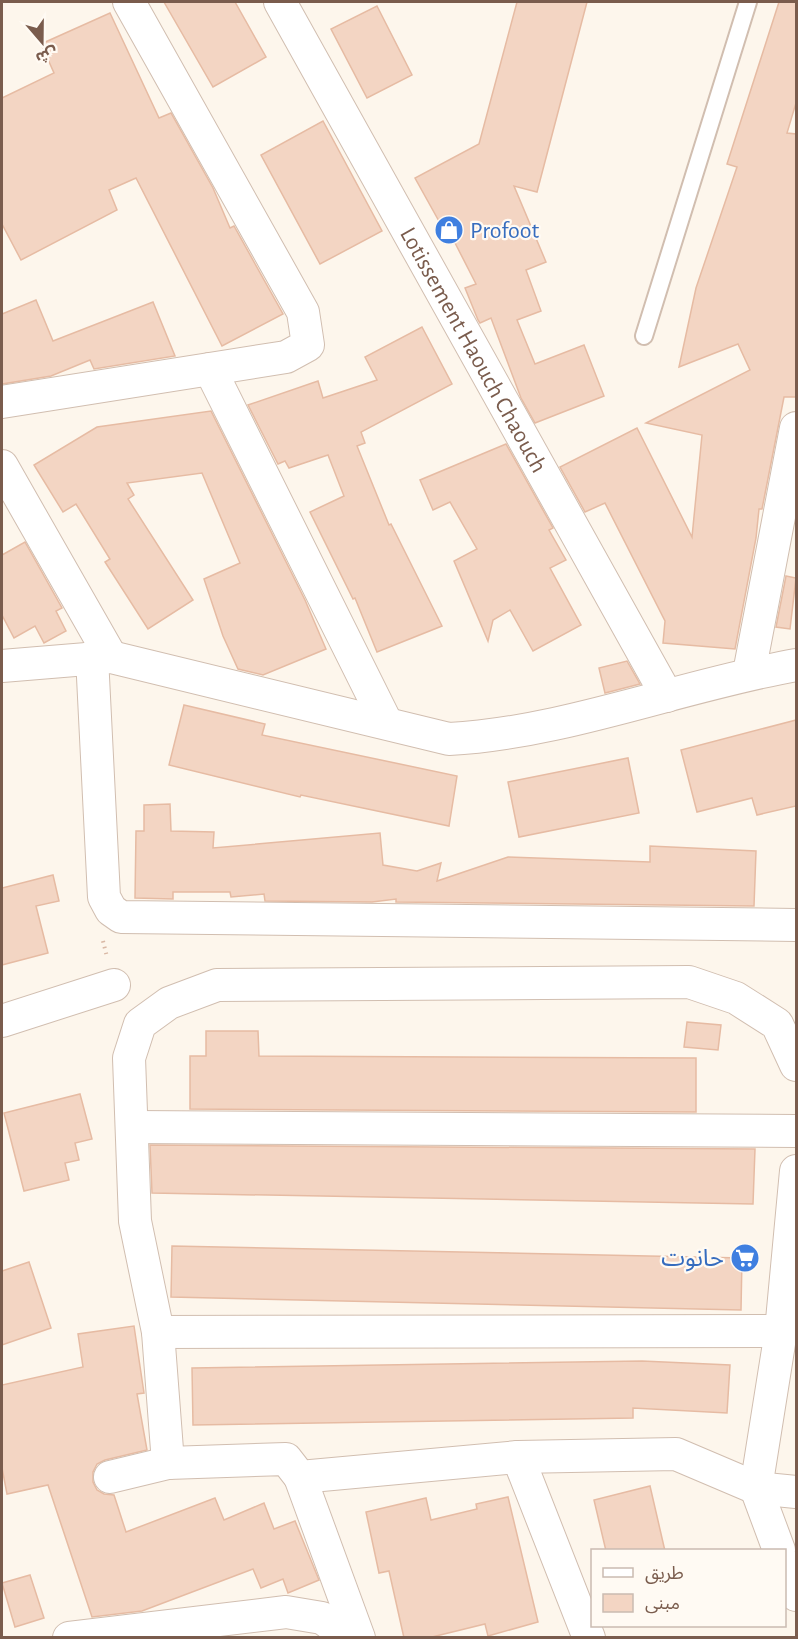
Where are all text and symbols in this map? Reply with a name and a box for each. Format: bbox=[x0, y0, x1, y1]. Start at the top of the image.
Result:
north arrow bbox=[12, 12, 72, 72]
text: ش bbox=[33, 43, 60, 66]
shop icon: Profoot bbox=[433, 214, 465, 246]
place label: Profoot bbox=[470, 219, 540, 243]
street label: Lotissement Haouch Chaouch bbox=[395, 223, 551, 477]
supermarket icon: حانوت bbox=[729, 1242, 761, 1274]
place label: حانوت bbox=[661, 1247, 724, 1272]
legend bbox=[591, 1549, 786, 1627]
text: طريق bbox=[645, 1565, 684, 1584]
text: مبنى bbox=[645, 1595, 680, 1614]

